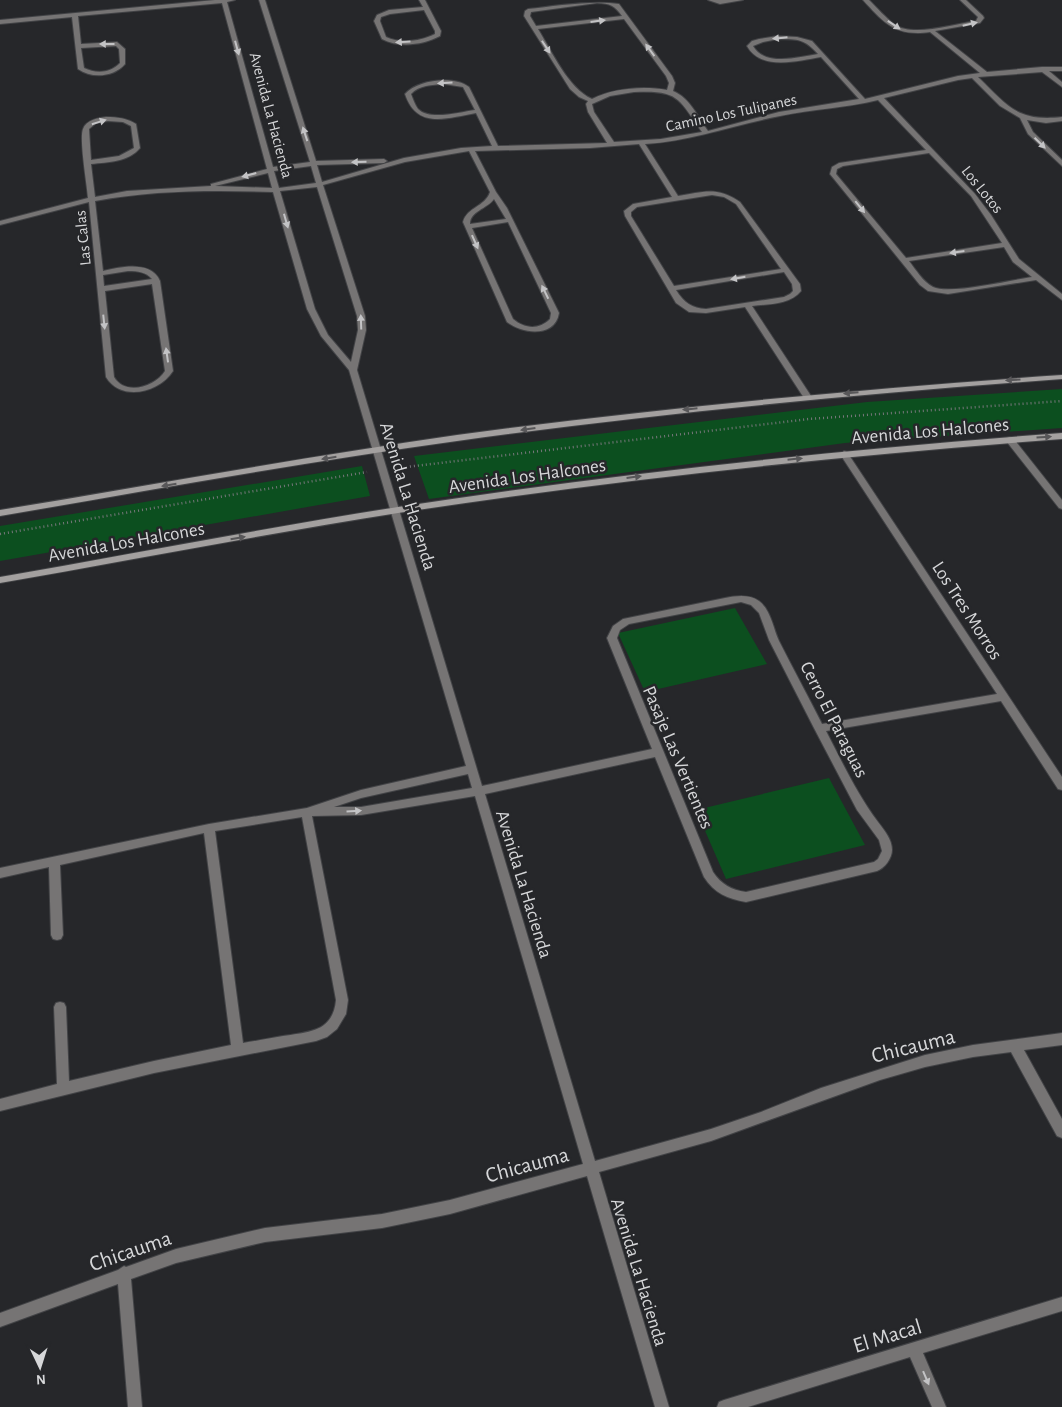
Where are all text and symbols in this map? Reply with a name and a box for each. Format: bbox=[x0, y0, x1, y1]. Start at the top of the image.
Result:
one-way arrow bbox=[590, 17, 606, 25]
one-way arrow bbox=[887, 20, 901, 30]
one-way arrow bbox=[962, 20, 977, 28]
one-way arrow bbox=[772, 34, 788, 42]
one-way arrow bbox=[395, 38, 411, 46]
one-way arrow bbox=[99, 40, 115, 48]
one-way arrow bbox=[233, 40, 241, 55]
one-way arrow bbox=[542, 40, 551, 54]
one-way arrow bbox=[645, 43, 655, 57]
street label: Avenida La Hacienda bbox=[247, 51, 296, 180]
one-way arrow bbox=[437, 80, 453, 88]
street label: Camino Los Tulipanes bbox=[664, 91, 798, 135]
one-way arrow bbox=[92, 117, 107, 125]
one-way arrow bbox=[301, 126, 308, 141]
one-way arrow bbox=[1034, 137, 1046, 149]
one-way arrow bbox=[351, 158, 367, 166]
street label: Los Lotos bbox=[958, 163, 1006, 216]
one-way arrow bbox=[241, 171, 256, 179]
one-way arrow bbox=[855, 200, 866, 213]
street label: Las Calas bbox=[72, 209, 94, 266]
one-way arrow bbox=[282, 214, 290, 229]
one-way arrow bbox=[471, 235, 479, 249]
one-way arrow bbox=[948, 248, 964, 256]
one-way arrow bbox=[730, 275, 746, 283]
one-way arrow bbox=[541, 285, 549, 299]
one-way arrow bbox=[100, 314, 108, 330]
one-way arrow bbox=[357, 314, 365, 330]
one-way arrow bbox=[163, 347, 171, 363]
one-way arrow bbox=[1005, 376, 1021, 384]
one-way arrow bbox=[843, 389, 859, 397]
one-way arrow bbox=[681, 405, 697, 413]
street label: Avenida Los Halcones bbox=[850, 415, 1010, 448]
street label: Avenida La Hacienda bbox=[376, 420, 439, 573]
one-way arrow bbox=[520, 425, 536, 433]
one-way arrow bbox=[1037, 433, 1053, 441]
one-way arrow bbox=[321, 454, 337, 462]
one-way arrow bbox=[788, 455, 804, 463]
street label: Avenida Los Halcones bbox=[447, 456, 607, 497]
one-way arrow bbox=[626, 473, 642, 481]
one-way arrow bbox=[160, 481, 176, 489]
street label: Avenida Los Halcones bbox=[47, 519, 206, 566]
one-way arrow bbox=[230, 534, 246, 542]
street label: Los Tres Morros bbox=[928, 558, 1005, 663]
street label: Cerro El Paraguas bbox=[796, 659, 871, 781]
street label: Pasaje Las Vertientes bbox=[639, 683, 716, 832]
one-way arrow bbox=[347, 807, 363, 815]
street label: Avenida La Hacienda bbox=[492, 808, 555, 961]
street label: Chicauma bbox=[869, 1025, 957, 1067]
street label: Chicauma bbox=[483, 1143, 571, 1187]
street label: Avenida La Hacienda bbox=[607, 1196, 670, 1349]
street label: Chicauma bbox=[86, 1227, 174, 1275]
street label: El Macal bbox=[850, 1315, 924, 1357]
north arrow bbox=[15, 1342, 65, 1392]
one-way arrow bbox=[923, 1371, 931, 1385]
text: N bbox=[35, 1372, 46, 1386]

